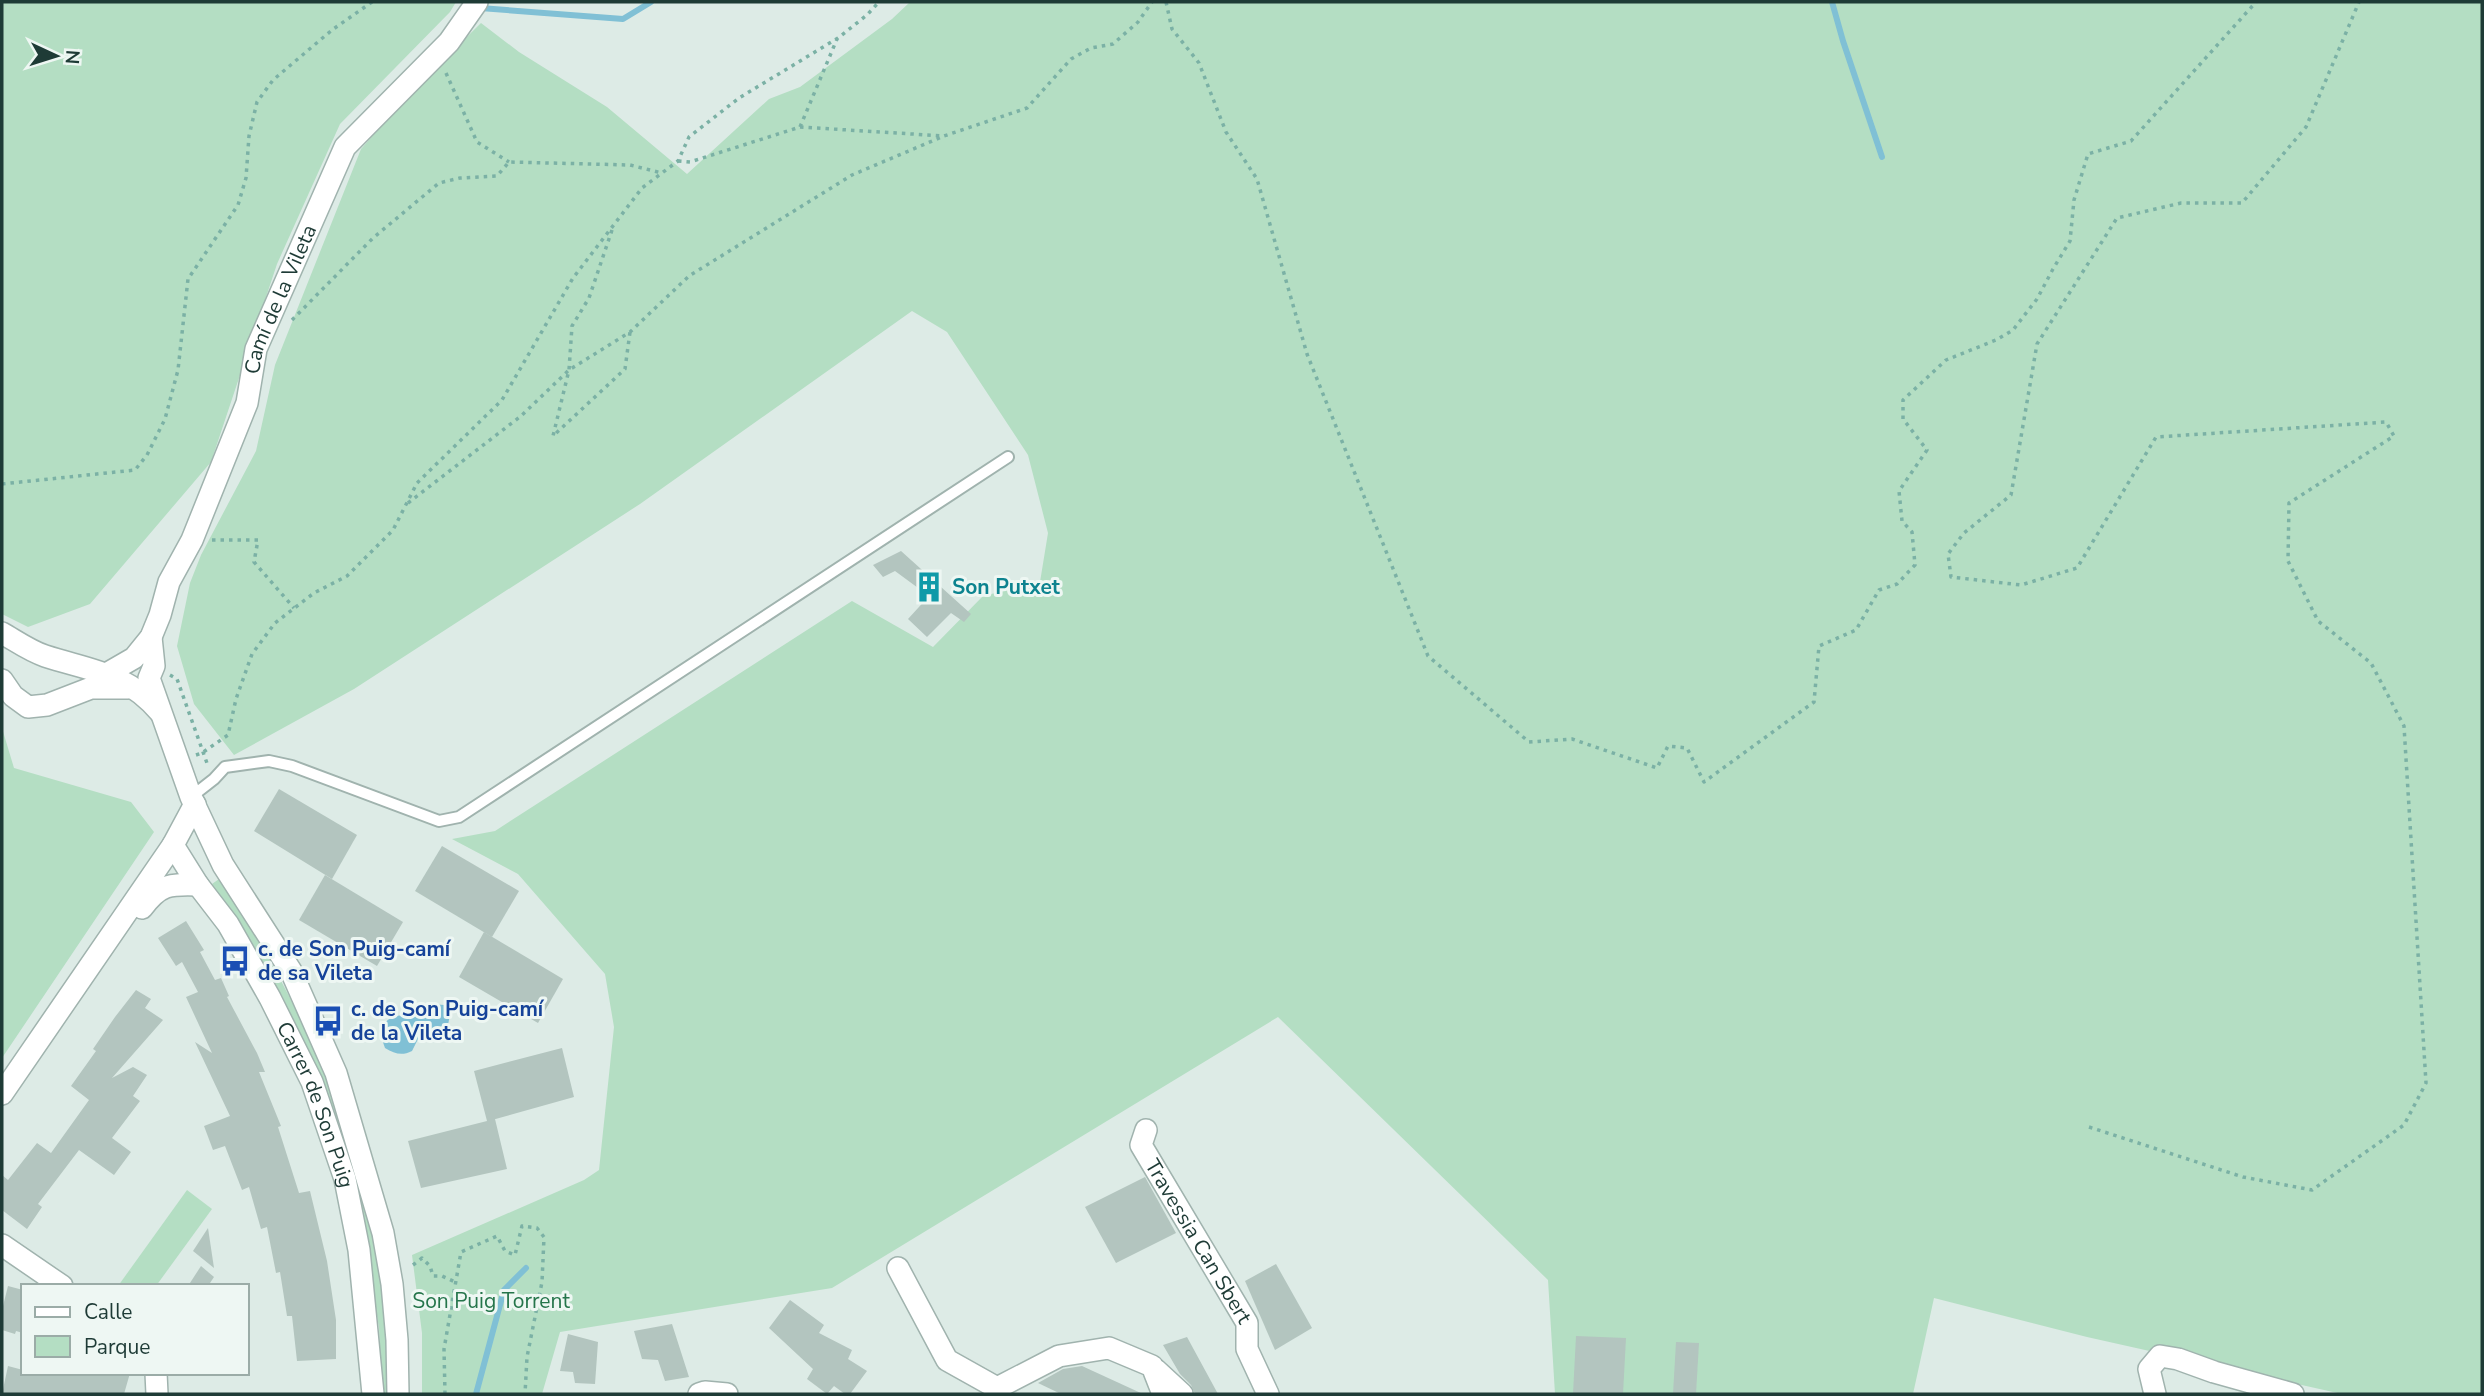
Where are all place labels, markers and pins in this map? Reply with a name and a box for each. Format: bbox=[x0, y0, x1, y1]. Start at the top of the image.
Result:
building icon: Son Putxet bbox=[912, 570, 946, 604]
place label: Son Putxet bbox=[952, 573, 1061, 601]
place label: c. de Son Puig-camí de sa Vileta bbox=[258, 935, 452, 987]
bus stop icon: c. de Son Puig-camí de sa Vileta bbox=[218, 944, 252, 978]
place label: c. de Son Puig-camí de la Vileta bbox=[351, 995, 545, 1047]
bus stop icon: c. de Son Puig-camí de la Vileta bbox=[311, 1004, 345, 1038]

